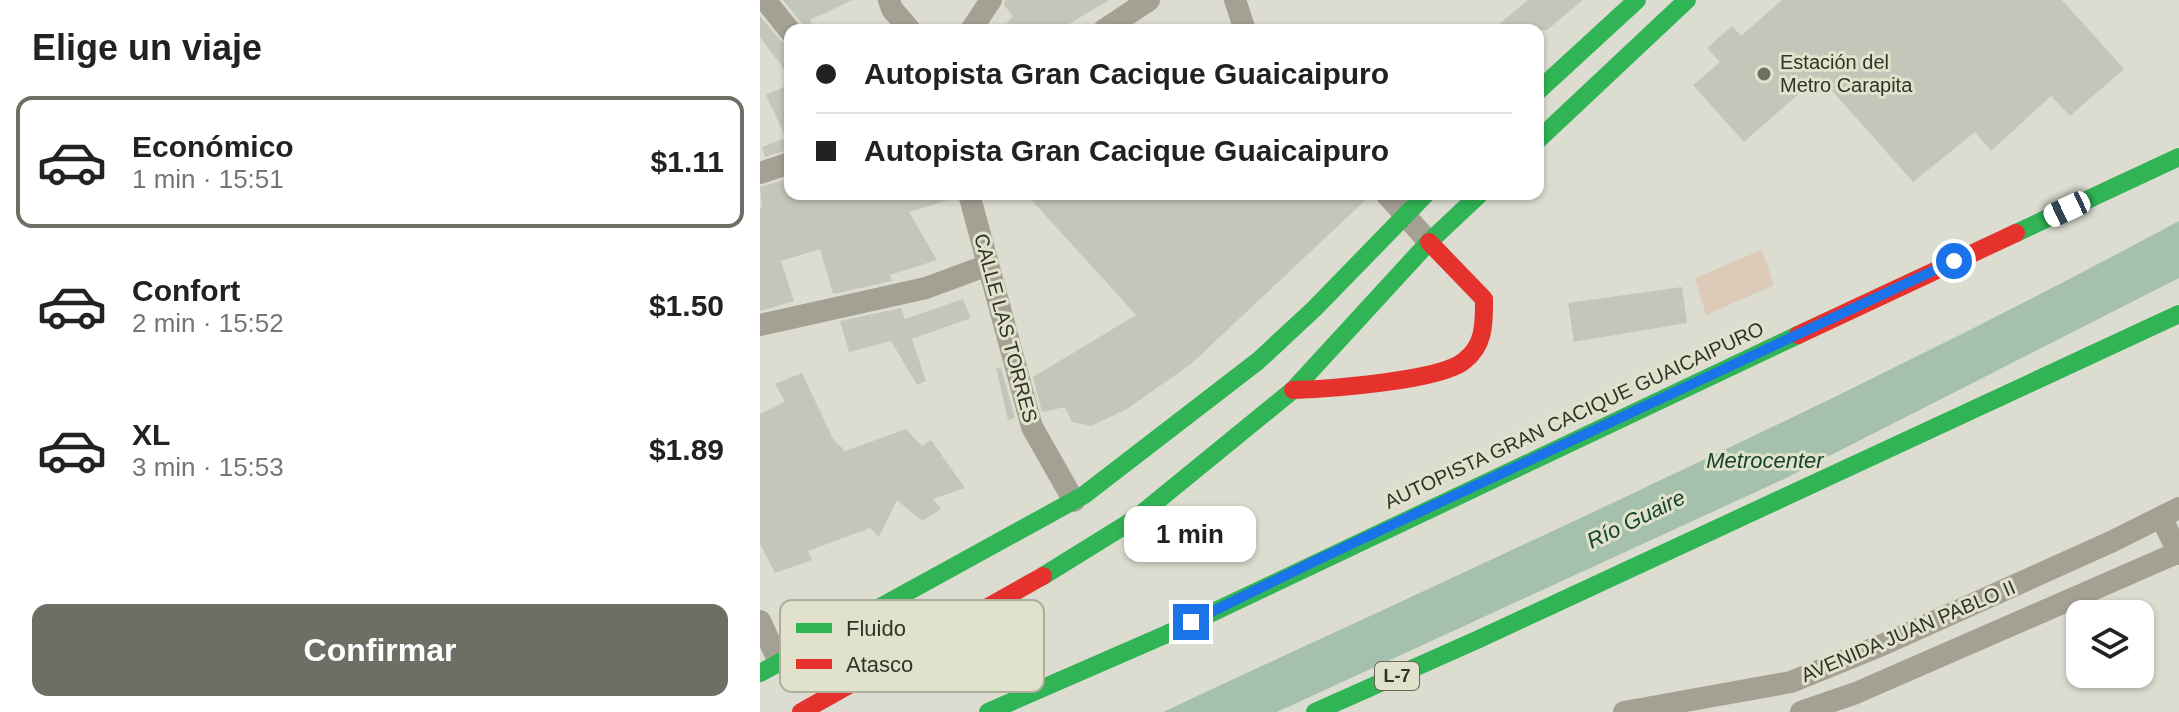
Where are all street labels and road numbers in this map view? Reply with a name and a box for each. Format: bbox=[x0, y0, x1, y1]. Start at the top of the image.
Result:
street label: CALLE LAS TORRES bbox=[970, 231, 1042, 425]
street label: AUTOPISTA GRAN CACIQUE GUAICAIPURO bbox=[1381, 317, 1767, 513]
street label: AVENIDA JUAN PABLO II bbox=[1798, 576, 2018, 686]
road number: L-7 bbox=[1375, 662, 1419, 690]

